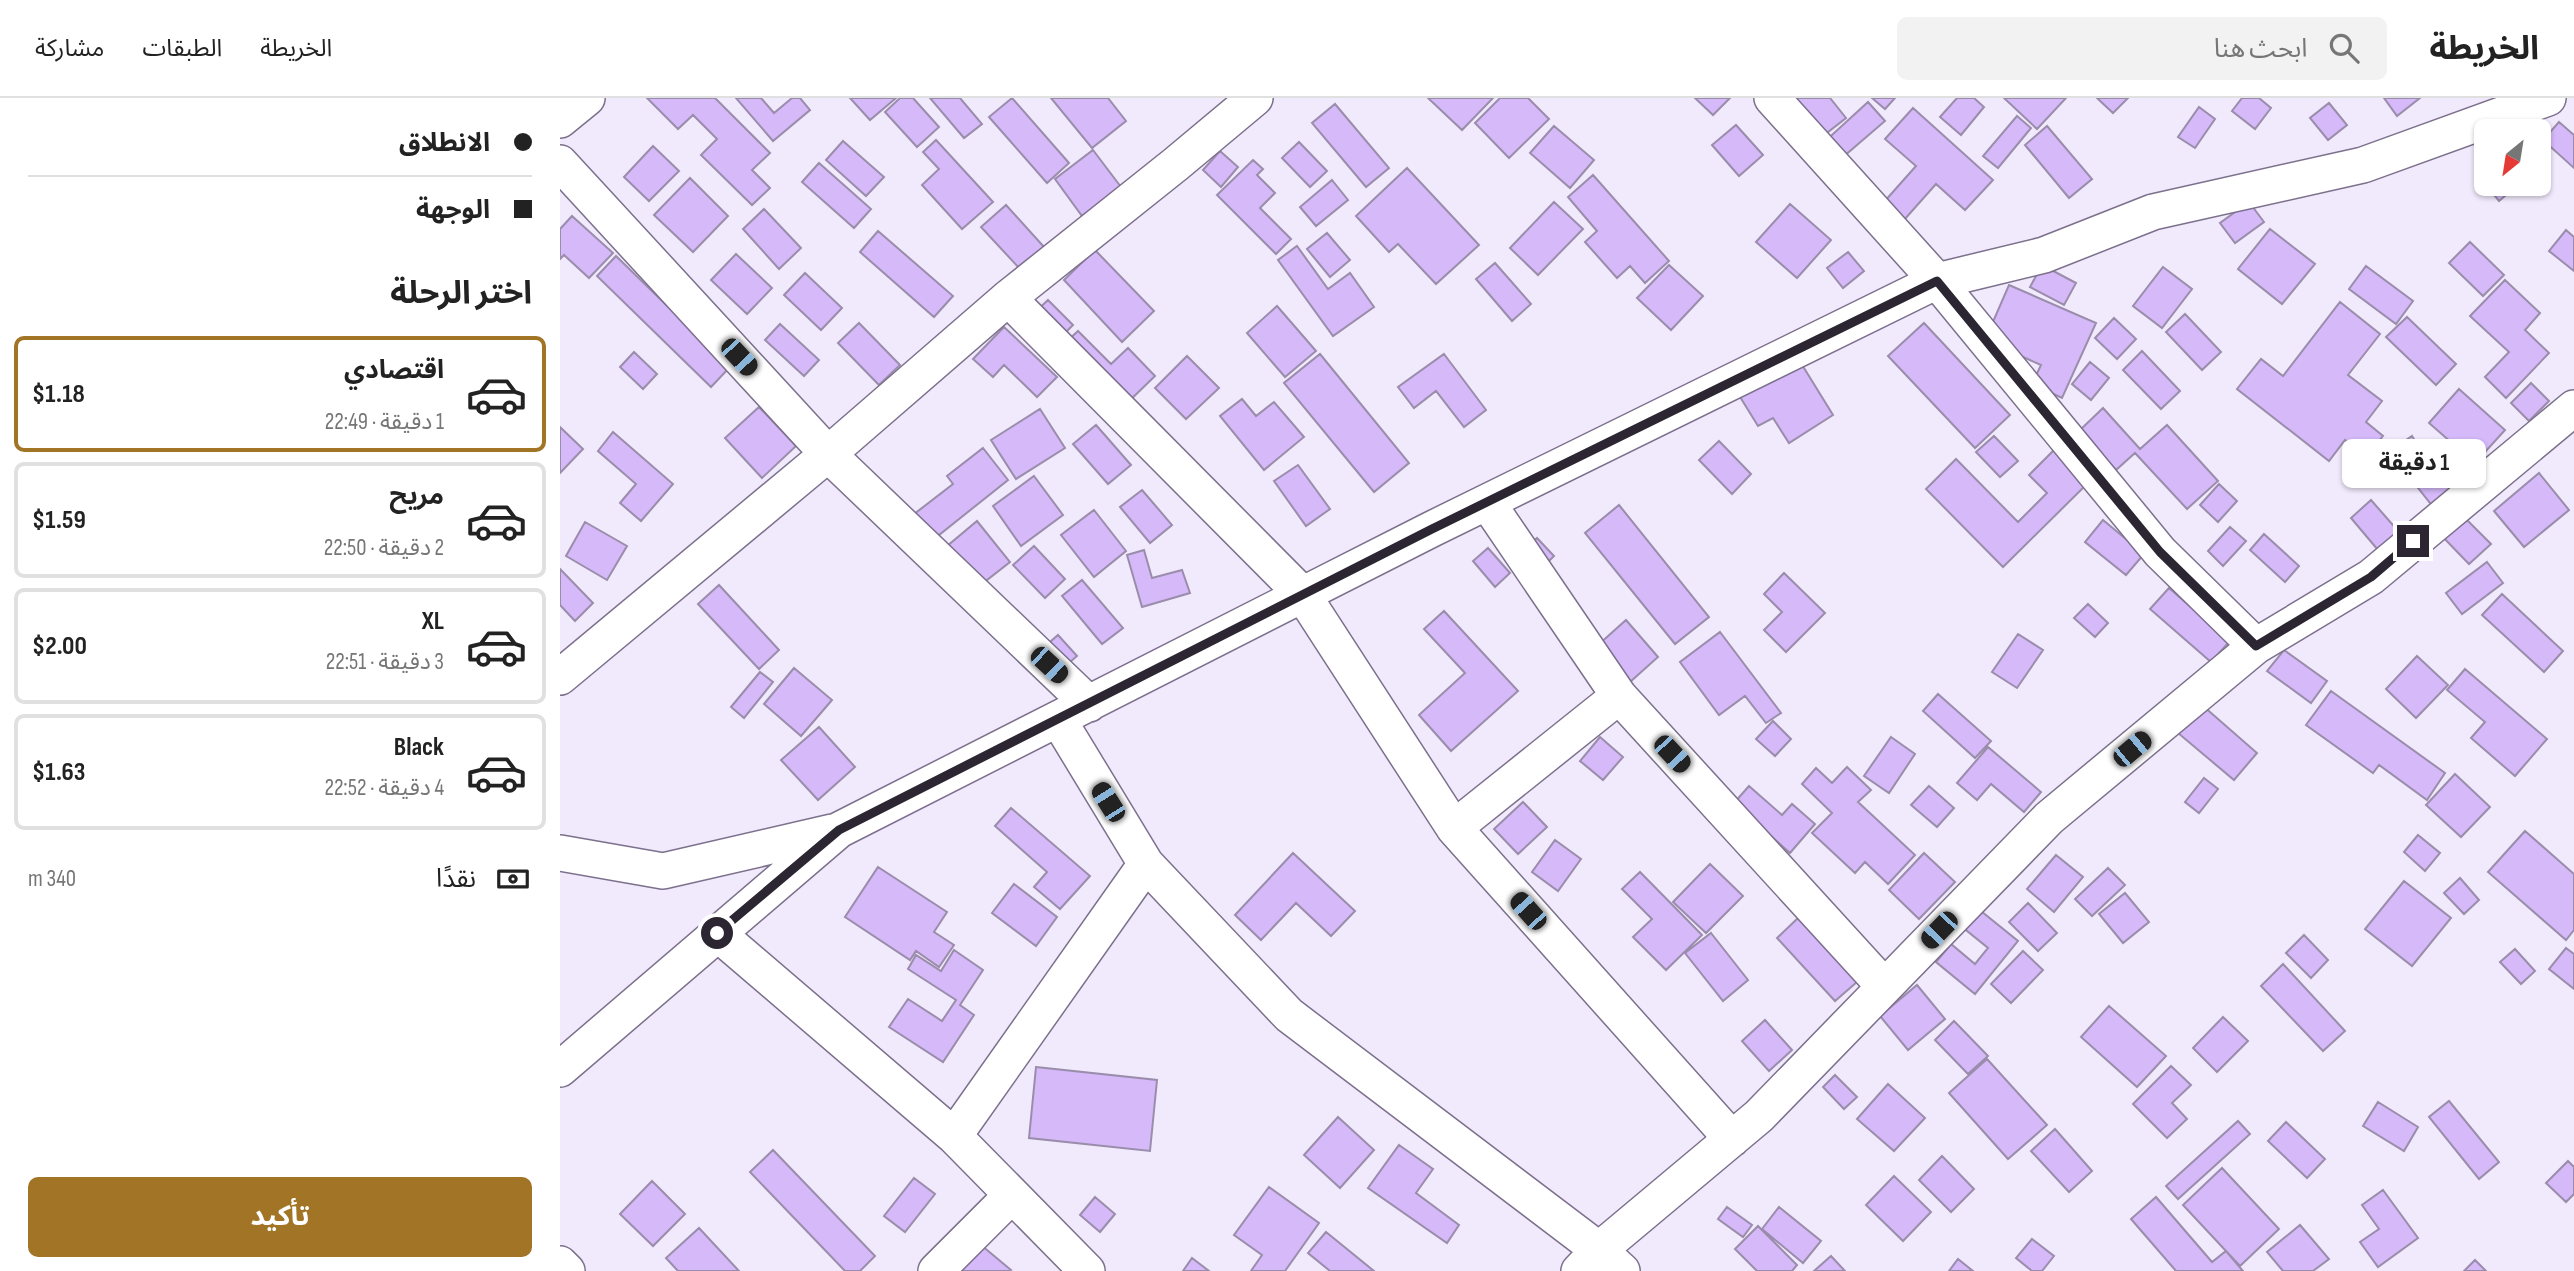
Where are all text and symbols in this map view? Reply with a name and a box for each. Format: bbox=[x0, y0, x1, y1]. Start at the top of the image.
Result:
search box bbox=[1897, 17, 2387, 80]
icon: search bbox=[2325, 29, 2363, 67]
text: الخريطة bbox=[2429, 29, 2539, 69]
text: مشاركة bbox=[35, 34, 104, 63]
text: الطبقات bbox=[142, 34, 222, 63]
text: الخريطة bbox=[260, 34, 332, 63]
text: ابحث هنا bbox=[2214, 34, 2307, 65]
north arrow bbox=[2474, 119, 2552, 196]
map controls bbox=[2474, 119, 2551, 196]
text: الانطلاق bbox=[399, 128, 490, 159]
text: الوجهة bbox=[416, 195, 490, 226]
text: اختر الرحلة bbox=[390, 274, 532, 313]
car bbox=[717, 334, 762, 380]
text: اقتصادي bbox=[344, 355, 444, 386]
icon: car bbox=[465, 363, 528, 426]
text: $1.18 bbox=[32, 379, 85, 410]
text: 1 دقيقة · 22:49 bbox=[325, 408, 444, 436]
callout: 1 دقيقة bbox=[2341, 440, 2485, 488]
text: 1 دقيقة bbox=[2379, 449, 2449, 477]
text: مريح bbox=[389, 481, 444, 512]
icon: car bbox=[465, 489, 528, 552]
text: $1.59 bbox=[32, 505, 86, 536]
route end bbox=[2397, 525, 2429, 557]
text: 2 دقيقة · 22:50 bbox=[324, 534, 444, 562]
text: XL bbox=[422, 606, 444, 637]
icon: car bbox=[465, 615, 528, 678]
text: $2.00 bbox=[32, 631, 87, 662]
car bbox=[1027, 643, 1072, 687]
text: 3 دقيقة · 22:51 bbox=[326, 648, 444, 676]
car bbox=[2110, 727, 2155, 771]
car bbox=[1650, 731, 1695, 777]
text: Black bbox=[394, 732, 444, 763]
icon: car bbox=[465, 741, 528, 804]
text: $1.63 bbox=[32, 757, 85, 788]
text: 4 دقيقة · 22:52 bbox=[324, 774, 444, 802]
car bbox=[1088, 779, 1129, 825]
icon: cash bbox=[494, 860, 532, 898]
text: نقدًا bbox=[436, 864, 476, 895]
text: 340 m bbox=[28, 865, 76, 893]
car bbox=[1507, 888, 1550, 934]
car bbox=[1917, 908, 1962, 952]
route start bbox=[701, 917, 733, 949]
button: تأكيد bbox=[28, 1177, 532, 1257]

